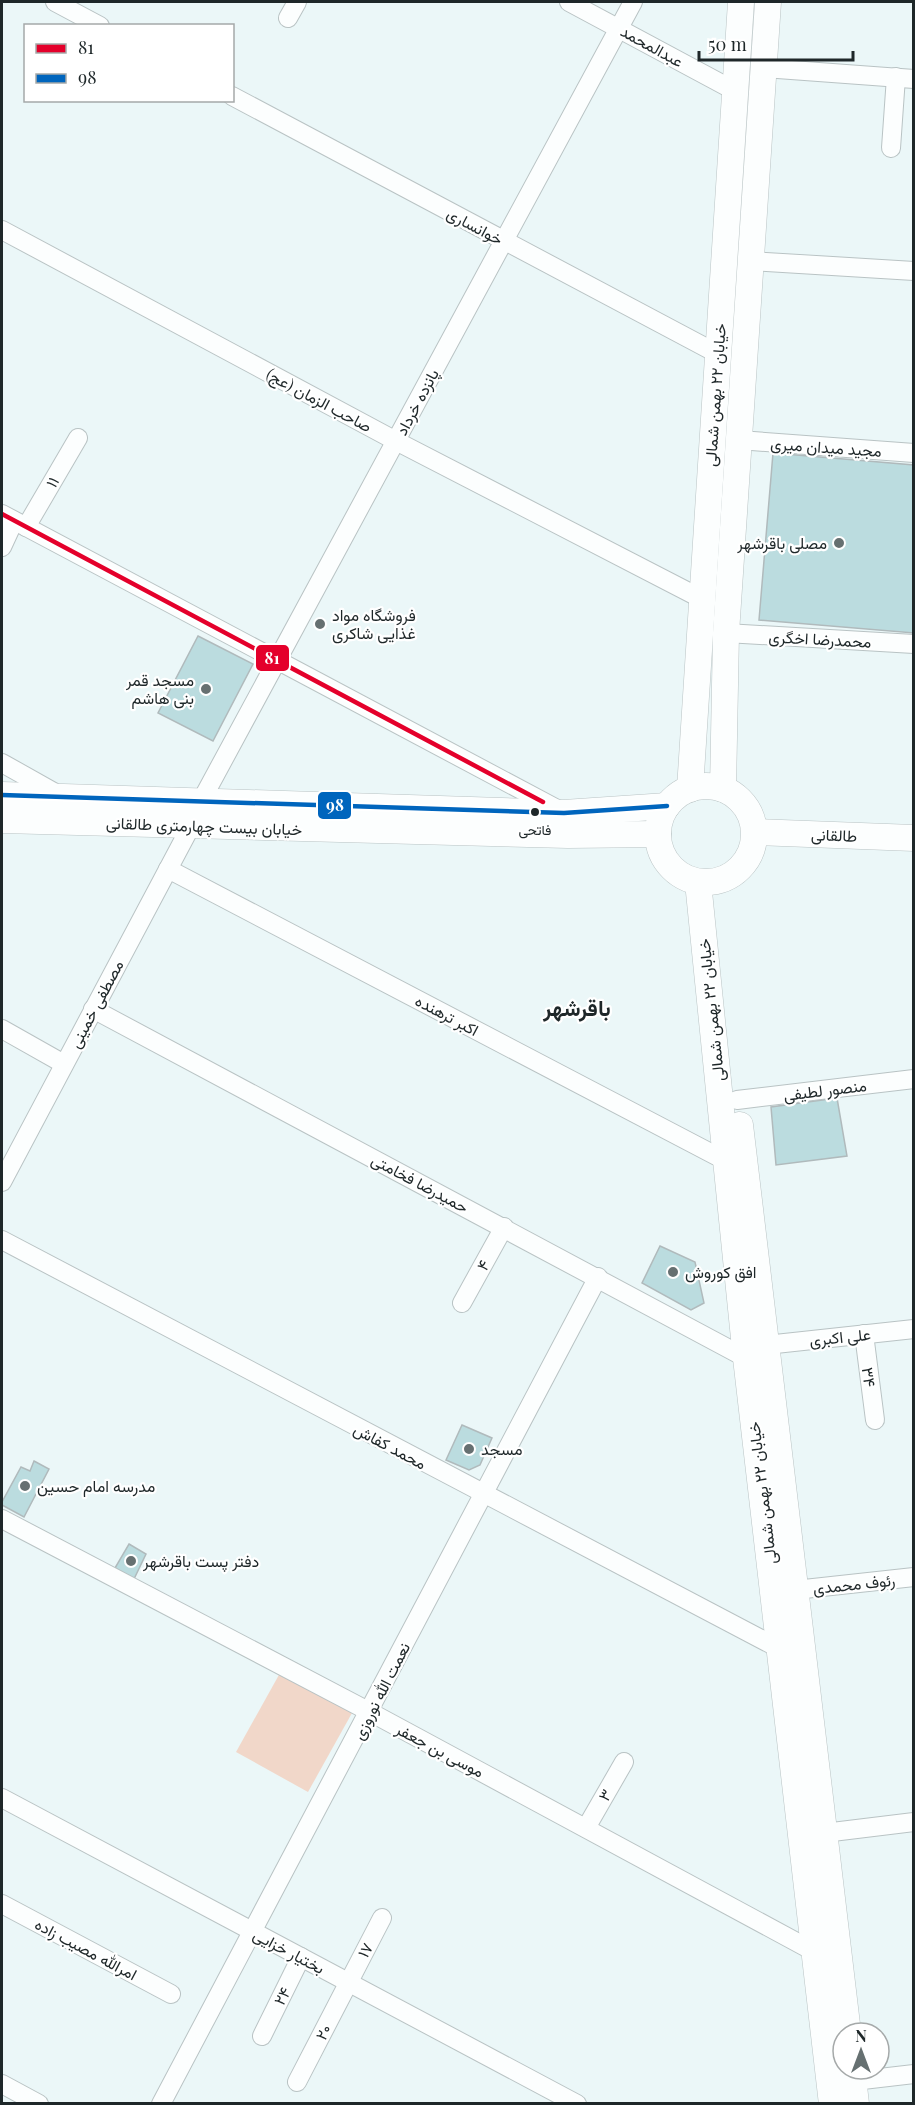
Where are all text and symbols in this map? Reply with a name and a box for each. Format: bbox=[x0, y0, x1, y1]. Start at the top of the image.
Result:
street label: عبدالمحمد bbox=[617, 20, 687, 71]
legend bbox=[24, 24, 234, 102]
scale bar bbox=[699, 24, 854, 62]
text: 50 m bbox=[708, 32, 747, 56]
text: 81 bbox=[78, 35, 94, 59]
text: 98 bbox=[78, 65, 97, 89]
street label: خوانساری bbox=[443, 202, 507, 250]
street label: خیابان ۲۲ بهمن شمالی bbox=[699, 322, 731, 467]
street label: صاحب الزمان (عج) bbox=[262, 363, 376, 438]
street label: پانزده خرداد bbox=[390, 365, 445, 440]
street label: مجید میدان میری bbox=[770, 432, 882, 462]
street label: ۱۱ bbox=[40, 473, 63, 491]
place label: مصلی باقرشهر bbox=[736, 532, 827, 554]
marker: مصلی باقرشهر bbox=[832, 536, 846, 550]
place label: فروشگاه مواد غذایی شاکری bbox=[332, 604, 416, 644]
marker: فروشگاه مواد غذایی شاکری bbox=[313, 617, 327, 631]
street label: محمدرضا اخگری bbox=[768, 625, 872, 653]
line badge: 81 bbox=[255, 644, 290, 672]
text: 81 bbox=[264, 647, 280, 668]
place label: مسجد قمر بنی هاشم bbox=[125, 669, 194, 709]
marker: مسجد قمر بنی هاشم bbox=[199, 682, 213, 696]
line badge: 98 bbox=[317, 791, 352, 820]
text: 98 bbox=[326, 794, 344, 815]
marker: فاتحی bbox=[529, 806, 541, 818]
street label: خیابان بیست چهارمتری طالقانی bbox=[105, 812, 303, 841]
place label: فاتحی bbox=[519, 820, 551, 839]
street label: طالقانی bbox=[810, 823, 858, 847]
street label: خیابان ۲۲ بهمن شمالی bbox=[693, 937, 729, 1083]
street label: مصطفی خمینی bbox=[64, 956, 128, 1052]
street label: اکبر ترهنده bbox=[411, 989, 483, 1041]
district label: باقرشهر bbox=[542, 992, 611, 1022]
street label: منصور لطیفی bbox=[782, 1074, 868, 1106]
street label: حمیدرضا فخامتی bbox=[368, 1148, 473, 1218]
street label: ۴ bbox=[471, 1256, 494, 1274]
place label: افق کوروش bbox=[685, 1261, 757, 1283]
marker: افق کوروش bbox=[666, 1265, 680, 1279]
street label: علی اکبری bbox=[808, 1323, 872, 1351]
street label: ۳۴ bbox=[858, 1366, 881, 1388]
street label: محمد کفاش bbox=[350, 1418, 430, 1474]
street label: خیابان ۲۲ بهمن شمالی bbox=[742, 1420, 782, 1566]
place label: مسجد bbox=[481, 1438, 522, 1459]
marker: مسجد bbox=[462, 1442, 476, 1456]
place label: مدرسه امام حسین bbox=[37, 1475, 155, 1497]
marker: مدرسه امام حسین bbox=[18, 1479, 32, 1493]
place label: دفتر پست باقرشهر bbox=[142, 1550, 259, 1573]
marker: دفتر پست باقرشهر bbox=[124, 1554, 138, 1568]
street label: رئوف محمدی bbox=[812, 1569, 896, 1599]
street label: نعمت الله نوروزی bbox=[347, 1638, 415, 1744]
street label: موسی بن جعفر bbox=[391, 1717, 488, 1782]
street label: ۳ bbox=[593, 1785, 616, 1805]
street label: امرالله مصیب زاده bbox=[31, 1913, 141, 1985]
street label: بختیار خزایی bbox=[249, 1923, 329, 1979]
street label: ۱۷ bbox=[352, 1939, 377, 1961]
street label: ۲۴ bbox=[268, 1983, 295, 2008]
street label: ۲۰ bbox=[310, 2020, 335, 2043]
north arrow bbox=[831, 2021, 891, 2081]
text: N bbox=[855, 2025, 867, 2046]

